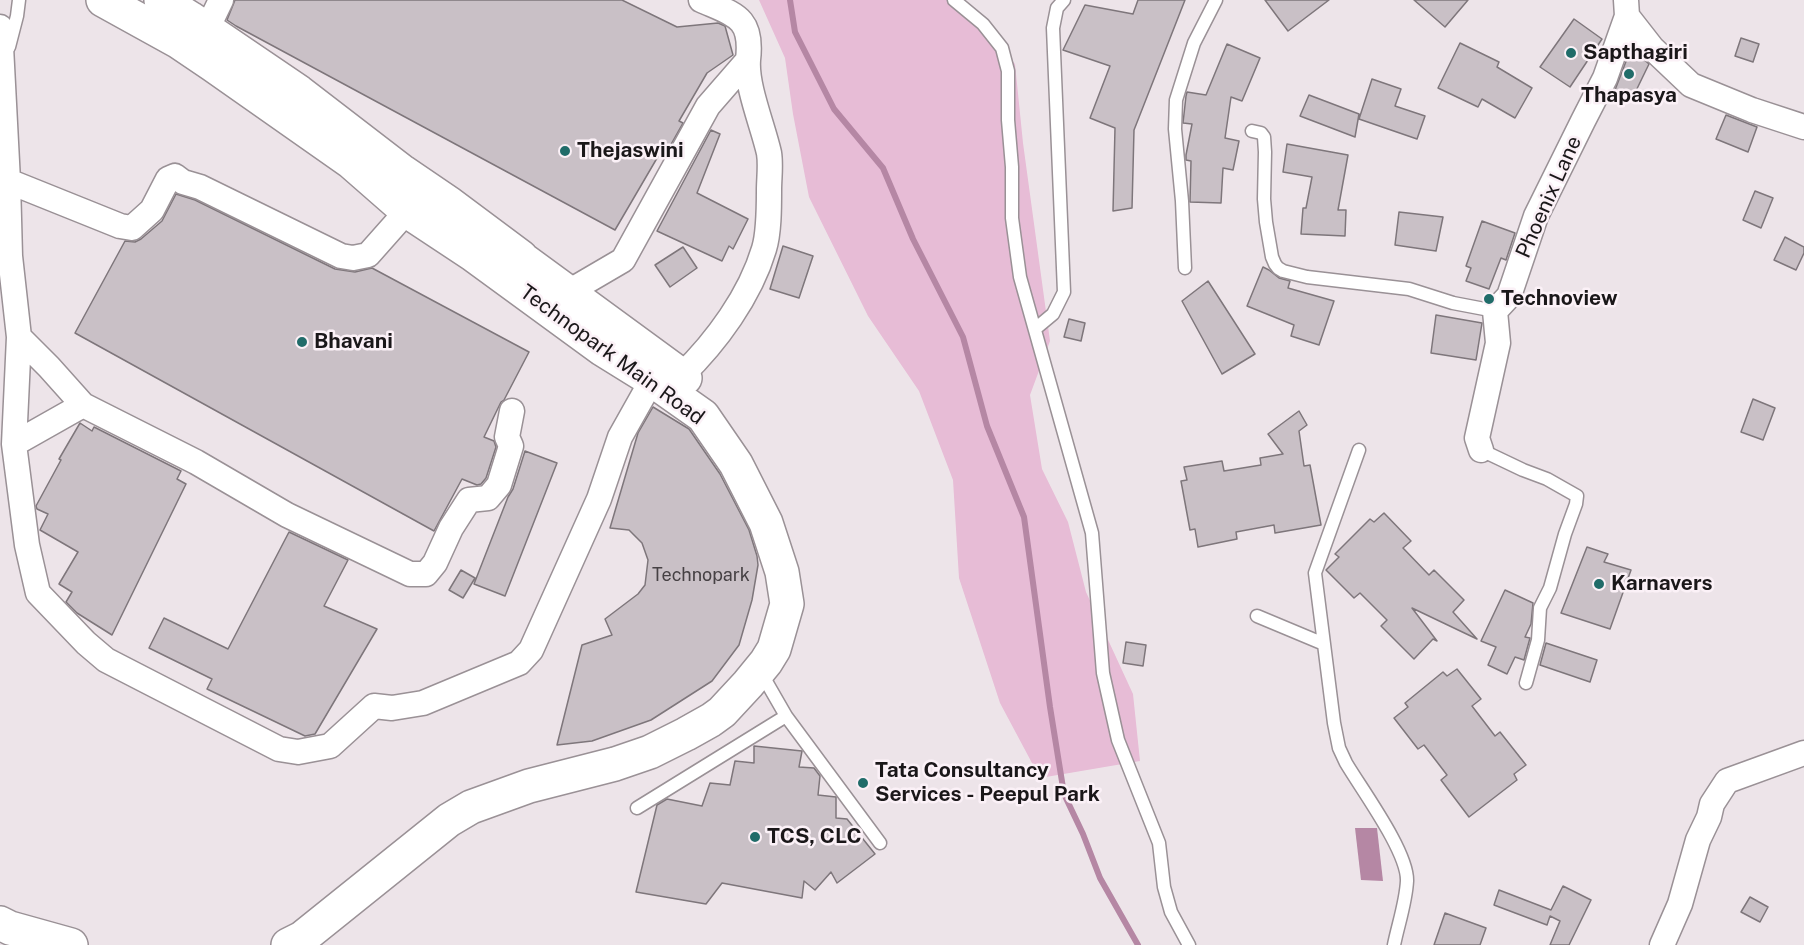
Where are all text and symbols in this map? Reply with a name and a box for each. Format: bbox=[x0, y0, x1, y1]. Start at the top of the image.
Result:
place label: Sapthagiri bbox=[1583, 40, 1688, 66]
marker: Sapthagiri bbox=[1564, 46, 1578, 60]
marker: Thapasya bbox=[1622, 67, 1636, 81]
place label: Thapasya bbox=[1581, 83, 1677, 109]
street label: Phoenix Lane bbox=[1511, 132, 1587, 262]
place label: Thejaswini bbox=[577, 138, 684, 164]
marker: Thejaswini bbox=[558, 144, 572, 158]
street label: Technopark Main Road bbox=[515, 280, 709, 430]
place label: Technoview bbox=[1501, 286, 1617, 312]
marker: Technoview bbox=[1482, 292, 1496, 306]
place label: Bhavani bbox=[314, 329, 393, 355]
marker: Bhavani bbox=[295, 335, 309, 349]
house number: Technopark bbox=[652, 564, 750, 586]
place label: Karnavers bbox=[1611, 571, 1713, 597]
marker: Karnavers bbox=[1592, 577, 1606, 591]
place label: Tata Consultancy Services - Peepul Park bbox=[875, 758, 1100, 808]
marker: Tata Consultancy Services - Peepul Park bbox=[856, 776, 870, 790]
place label: TCS, CLC bbox=[767, 824, 862, 850]
marker: TCS, CLC bbox=[748, 830, 762, 844]

